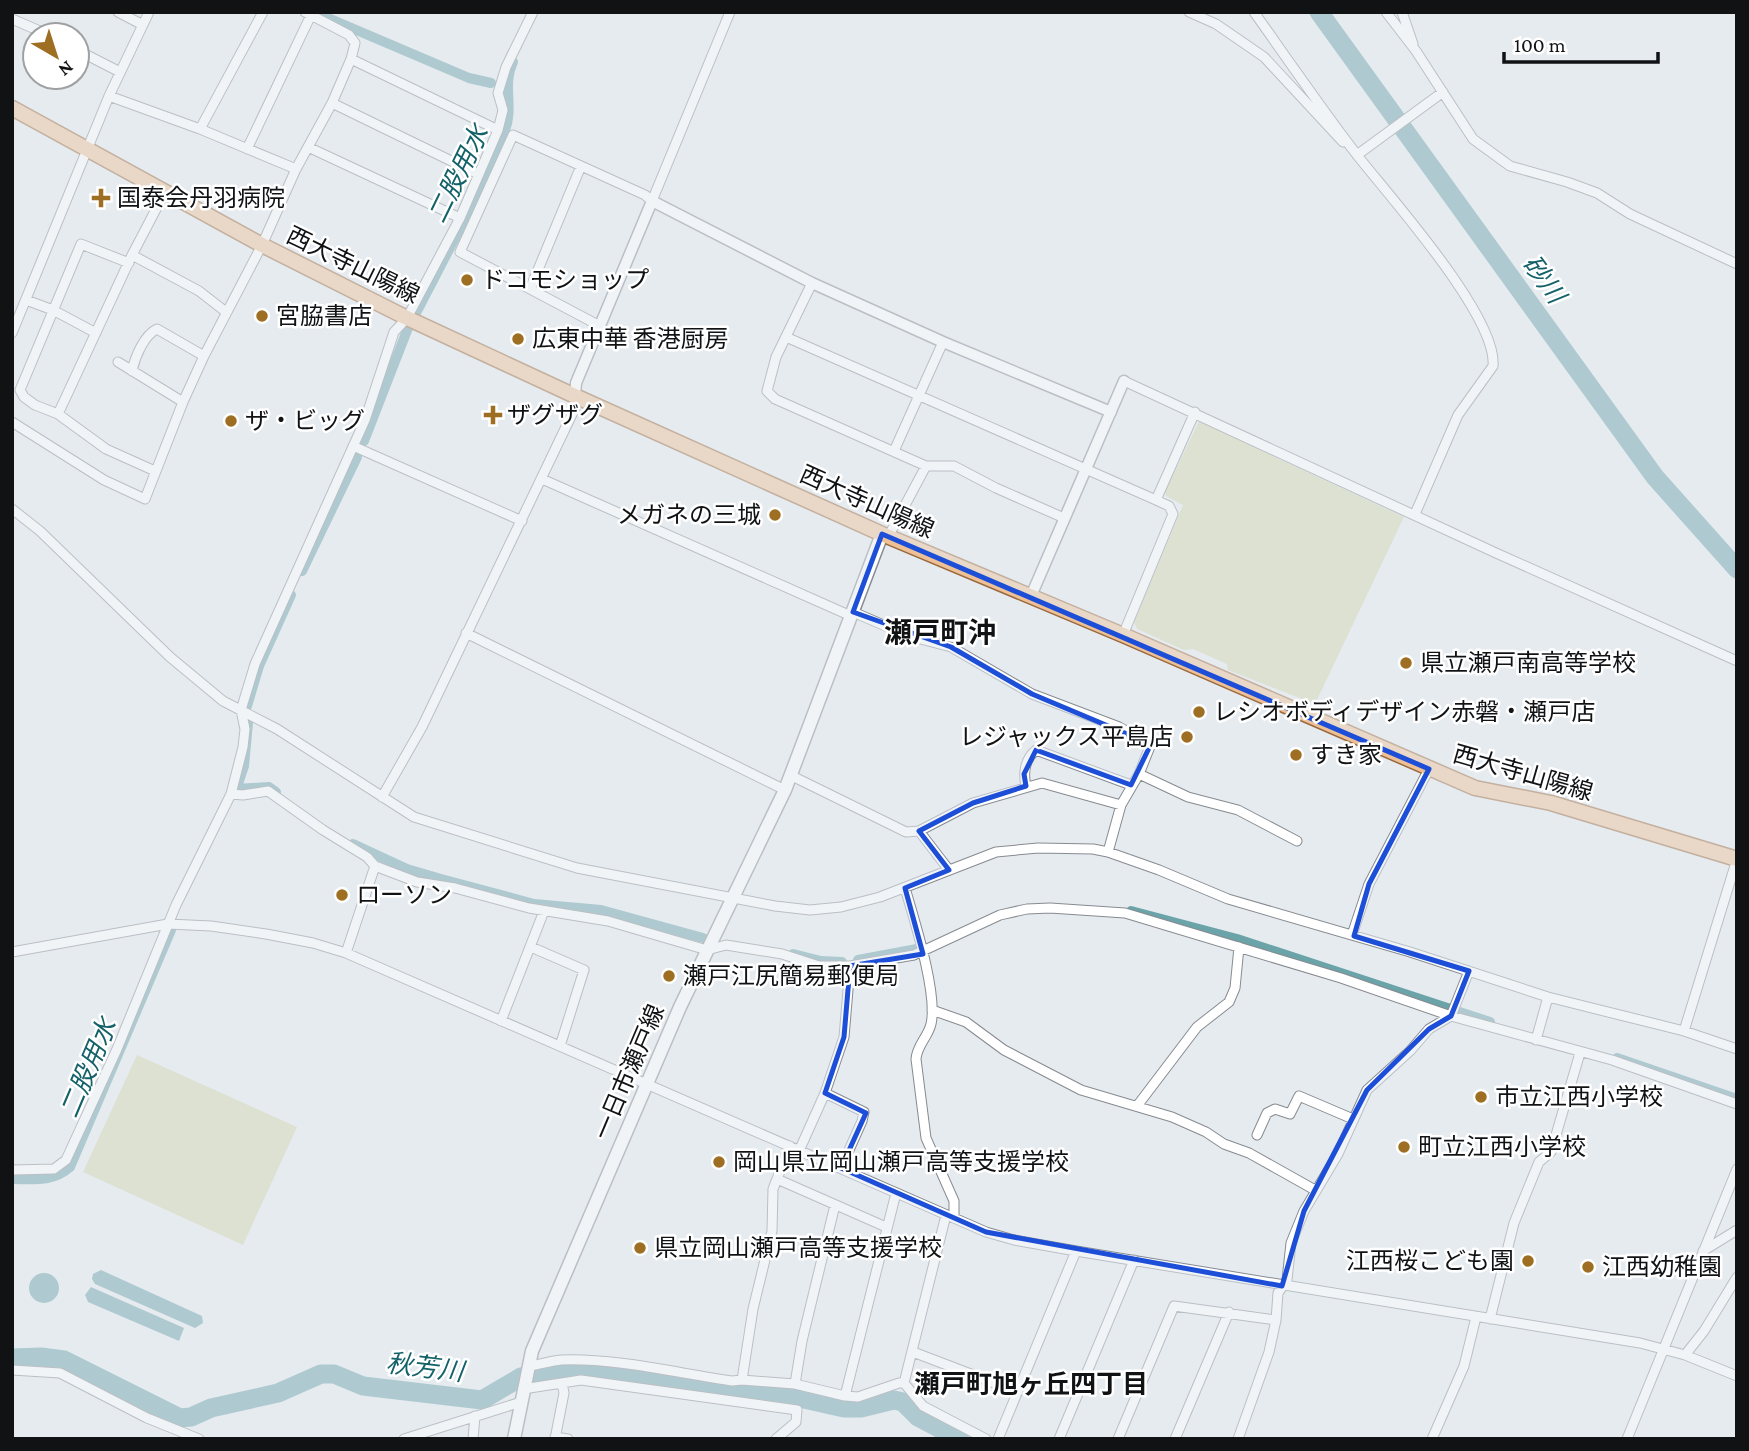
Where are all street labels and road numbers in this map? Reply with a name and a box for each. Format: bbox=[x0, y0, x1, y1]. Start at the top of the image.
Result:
street label: 西大寺山陽線 bbox=[283, 221, 424, 308]
street label: 西大寺山陽線 bbox=[796, 460, 938, 543]
street label: 西大寺山陽線 bbox=[1450, 740, 1596, 805]
street label: 一日市瀬戸線 bbox=[588, 1000, 669, 1143]

